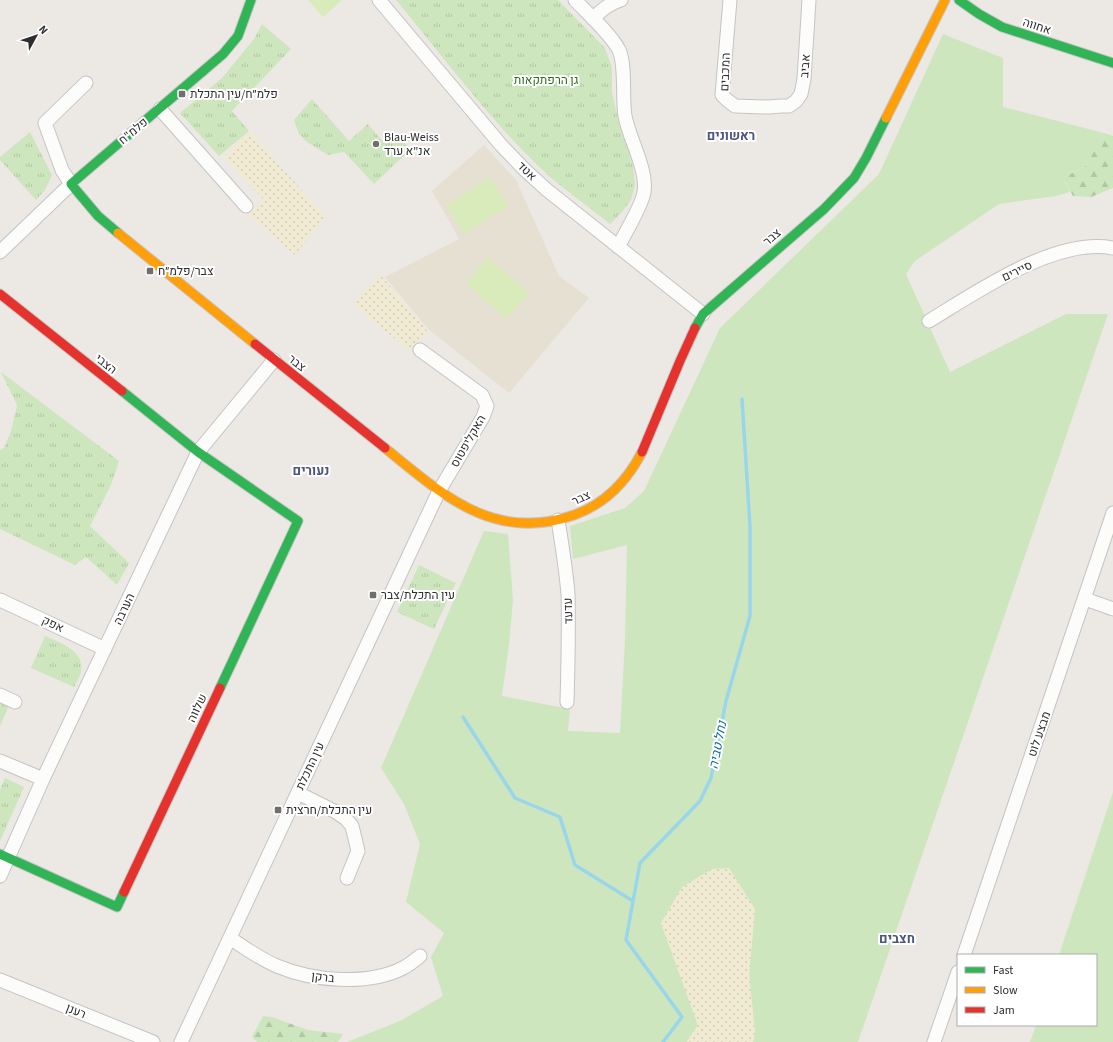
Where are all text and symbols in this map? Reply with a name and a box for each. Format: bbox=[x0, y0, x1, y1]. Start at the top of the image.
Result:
street label: אחווה bbox=[1020, 14, 1054, 39]
north arrow bbox=[16, 16, 56, 56]
text: N bbox=[35, 22, 51, 38]
street label: המכבים bbox=[716, 52, 735, 92]
street label: אביב bbox=[796, 53, 815, 79]
park label: גן הרפתקאות bbox=[514, 72, 579, 89]
place label: פלמ״ח/עין התכלת bbox=[190, 86, 278, 103]
marker: פלמ״ח/עין התכלת bbox=[177, 89, 187, 99]
street label: פלמ"ח bbox=[115, 114, 152, 149]
district label: ראשונים bbox=[707, 127, 755, 145]
place label: Blau-Weiss אנ"א ערד bbox=[384, 129, 439, 160]
marker: Blau-Weiss אנ"א ערד bbox=[371, 139, 381, 149]
street label: אטד bbox=[513, 158, 540, 185]
street label: צבר bbox=[760, 225, 785, 250]
street label: סיירים bbox=[999, 257, 1035, 286]
place label: צבר/פלמ״ח bbox=[158, 263, 214, 280]
marker: צבר/פלמ״ח bbox=[145, 266, 155, 276]
street label: הצבי bbox=[91, 350, 120, 378]
street label: צבר bbox=[284, 351, 310, 376]
street label: האקליפטוס bbox=[447, 412, 490, 471]
district label: נעורים bbox=[293, 462, 329, 480]
street label: צבר bbox=[569, 487, 594, 510]
place label: עין התכלת/צבר bbox=[381, 587, 455, 604]
marker: עין התכלת/צבר bbox=[368, 590, 378, 600]
street label: הערבה bbox=[110, 591, 139, 628]
street label: עדעד bbox=[560, 597, 577, 624]
street label: אפק bbox=[39, 612, 67, 637]
street label: שלווה bbox=[183, 691, 211, 725]
street label: מבצע לוט bbox=[1024, 709, 1055, 759]
water label: נחל טביה bbox=[705, 718, 732, 771]
street label: עין התכלת bbox=[292, 739, 329, 793]
place label: עין התכלת/חרצית bbox=[286, 802, 372, 819]
marker: עין התכלת/חרצית bbox=[273, 805, 283, 815]
district label: חצבים bbox=[879, 930, 915, 948]
legend bbox=[957, 954, 1097, 1026]
text: Fast bbox=[993, 962, 1013, 979]
street label: ברקן bbox=[310, 968, 336, 987]
text: Slow bbox=[993, 982, 1018, 999]
street label: רענן bbox=[63, 1000, 89, 1023]
text: Jam bbox=[993, 1002, 1015, 1019]

